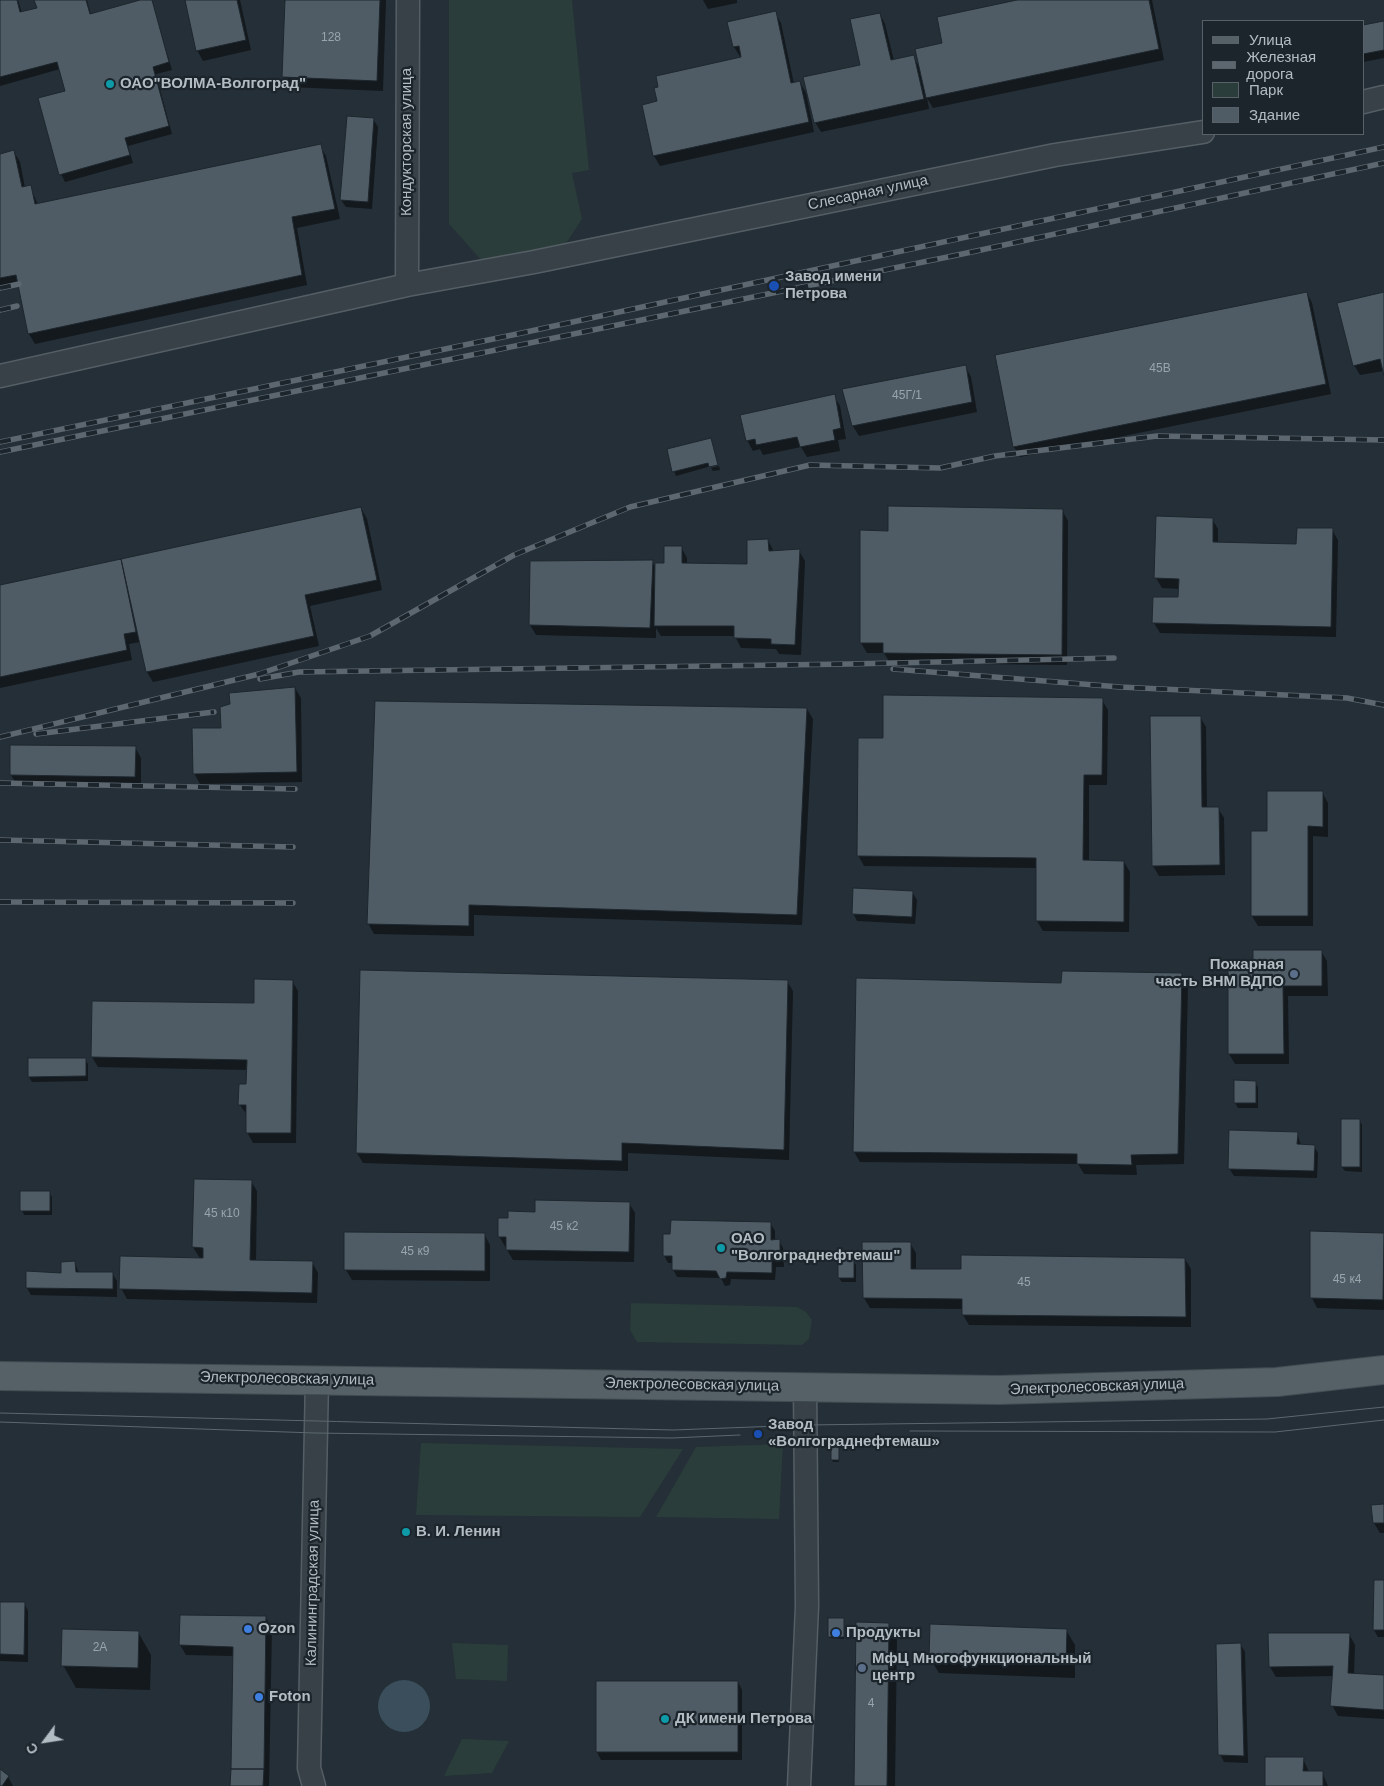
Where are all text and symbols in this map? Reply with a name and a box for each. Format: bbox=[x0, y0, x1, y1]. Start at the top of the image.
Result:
legend bbox=[1202, 20, 1364, 135]
house number: 128 bbox=[321, 31, 341, 45]
text: Улица bbox=[1249, 31, 1292, 48]
text: Железная дорога bbox=[1246, 48, 1316, 82]
street label: Кондукторская улица bbox=[398, 68, 416, 216]
place label: ОАО"ВОЛМА-Волгоград" bbox=[120, 75, 306, 93]
marker: ОАО"ВОЛМА-Волгоград" bbox=[104, 78, 116, 90]
text: Парк bbox=[1249, 81, 1283, 98]
text: Здание bbox=[1249, 106, 1300, 123]
street label: Слесарная улица bbox=[806, 171, 930, 215]
place label: Завод имени Петрова bbox=[785, 268, 881, 303]
marker: Завод имени Петрова bbox=[767, 279, 781, 293]
house number: 45В bbox=[1149, 362, 1171, 376]
house number: 45Г/1 bbox=[892, 389, 922, 403]
place label: Пожарная часть ВНМ ВДПО bbox=[1156, 956, 1284, 991]
marker: Пожарная часть ВНМ ВДПО bbox=[1288, 968, 1300, 980]
house number: 45 к10 bbox=[204, 1207, 240, 1221]
house number: 45 к2 bbox=[550, 1220, 578, 1234]
place label: ОАО "Волгограднефтемаш" bbox=[731, 1230, 900, 1265]
marker: ОАО "Волгограднефтемаш" bbox=[715, 1242, 727, 1254]
house number: 45 к9 bbox=[401, 1245, 429, 1259]
house number: 45 к4 bbox=[1333, 1273, 1361, 1287]
house number: 45 bbox=[1017, 1276, 1031, 1290]
street label: Электролесовская улица bbox=[200, 1368, 374, 1390]
street label: Электролесовская улица bbox=[605, 1374, 779, 1396]
street label: Электролесовская улица bbox=[1009, 1375, 1185, 1399]
place label: Завод «Волгограднефтемаш» bbox=[768, 1416, 940, 1451]
marker: Завод «Волгограднефтемаш» bbox=[752, 1428, 764, 1440]
street label: Калининградская улица bbox=[303, 1500, 323, 1666]
place label: В. И. Ленин bbox=[416, 1523, 500, 1541]
marker: В. И. Ленин bbox=[400, 1526, 412, 1538]
place label: Ozon bbox=[258, 1620, 295, 1638]
marker: Ozon bbox=[242, 1623, 254, 1635]
place label: Продукты bbox=[846, 1624, 921, 1642]
marker: Продукты bbox=[830, 1627, 842, 1639]
house number: 2А bbox=[93, 1641, 107, 1655]
place label: МфЦ Многофункциональный центр bbox=[872, 1650, 1091, 1685]
marker: МфЦ Многофункциональный центр bbox=[856, 1662, 868, 1674]
place label: Foton bbox=[269, 1688, 311, 1706]
marker: Foton bbox=[253, 1691, 265, 1703]
house number: 4 bbox=[868, 1697, 874, 1711]
place label: ДК имени Петрова bbox=[675, 1710, 812, 1728]
marker: ДК имени Петрова bbox=[659, 1713, 671, 1725]
north arrow bbox=[20, 1716, 70, 1766]
text: С bbox=[23, 1740, 42, 1757]

